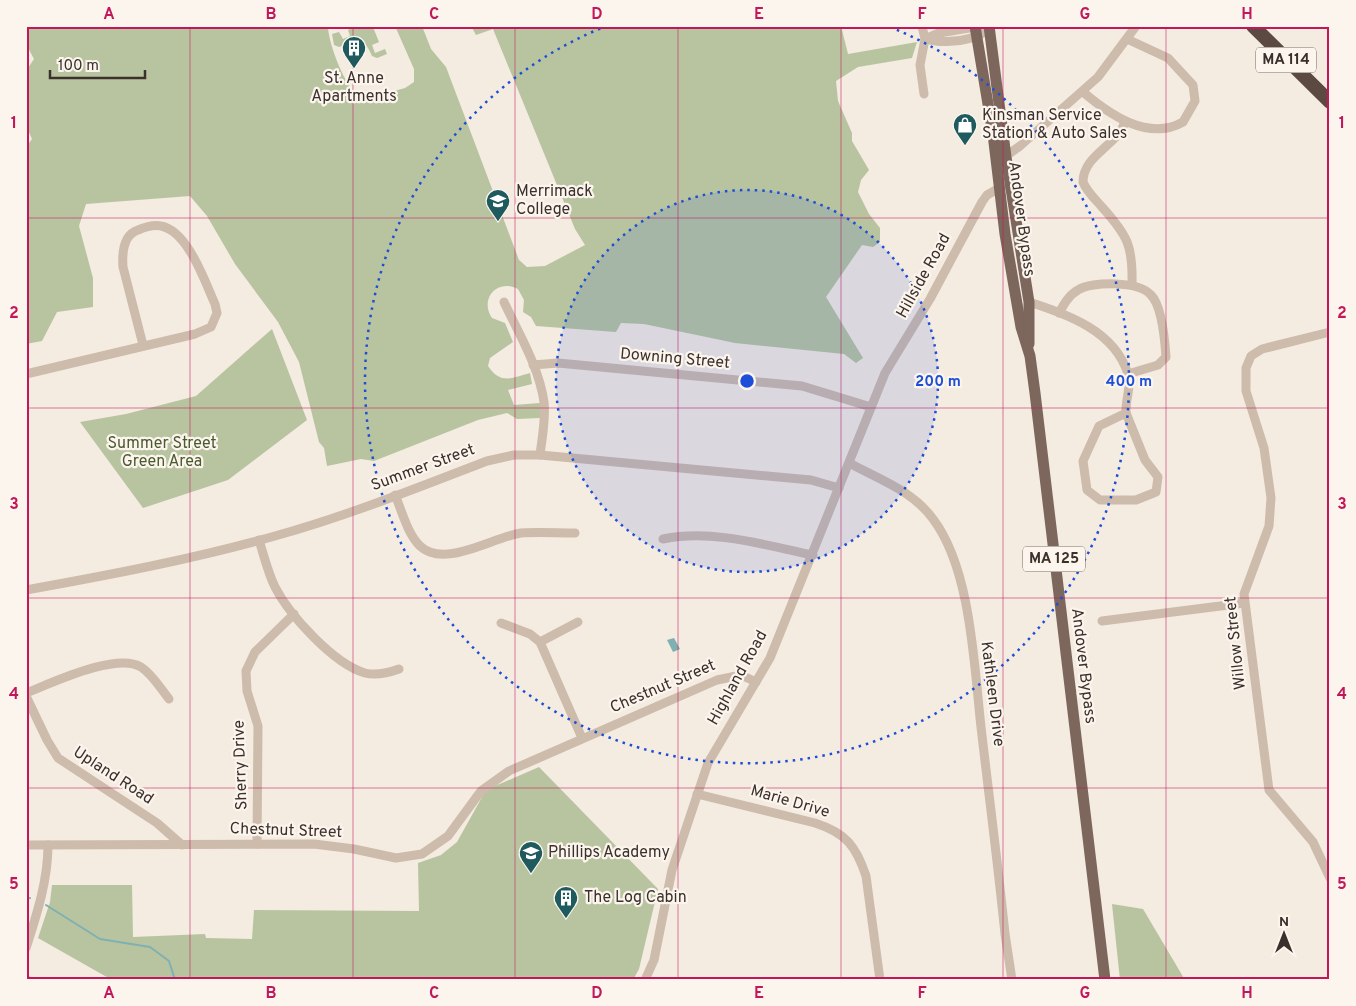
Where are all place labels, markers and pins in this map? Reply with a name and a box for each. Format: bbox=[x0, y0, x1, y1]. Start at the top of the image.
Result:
building icon: St. Anne Apartments bbox=[341, 35, 367, 69]
place label: St. Anne Apartments bbox=[311, 69, 397, 107]
place label: Kinsman Service Station & Auto Sales bbox=[982, 106, 1127, 144]
shop icon: Kinsman Service Station & Auto Sales bbox=[952, 112, 978, 146]
place label: Merrimack College bbox=[516, 182, 593, 220]
school or university icon: Merrimack College bbox=[485, 188, 511, 222]
centre of rings bbox=[738, 372, 756, 390]
school or university icon: Phillips Academy bbox=[518, 840, 544, 874]
place label: Phillips Academy bbox=[548, 843, 670, 863]
building icon: The Log Cabin bbox=[553, 885, 579, 919]
place label: The Log Cabin bbox=[584, 888, 687, 908]

